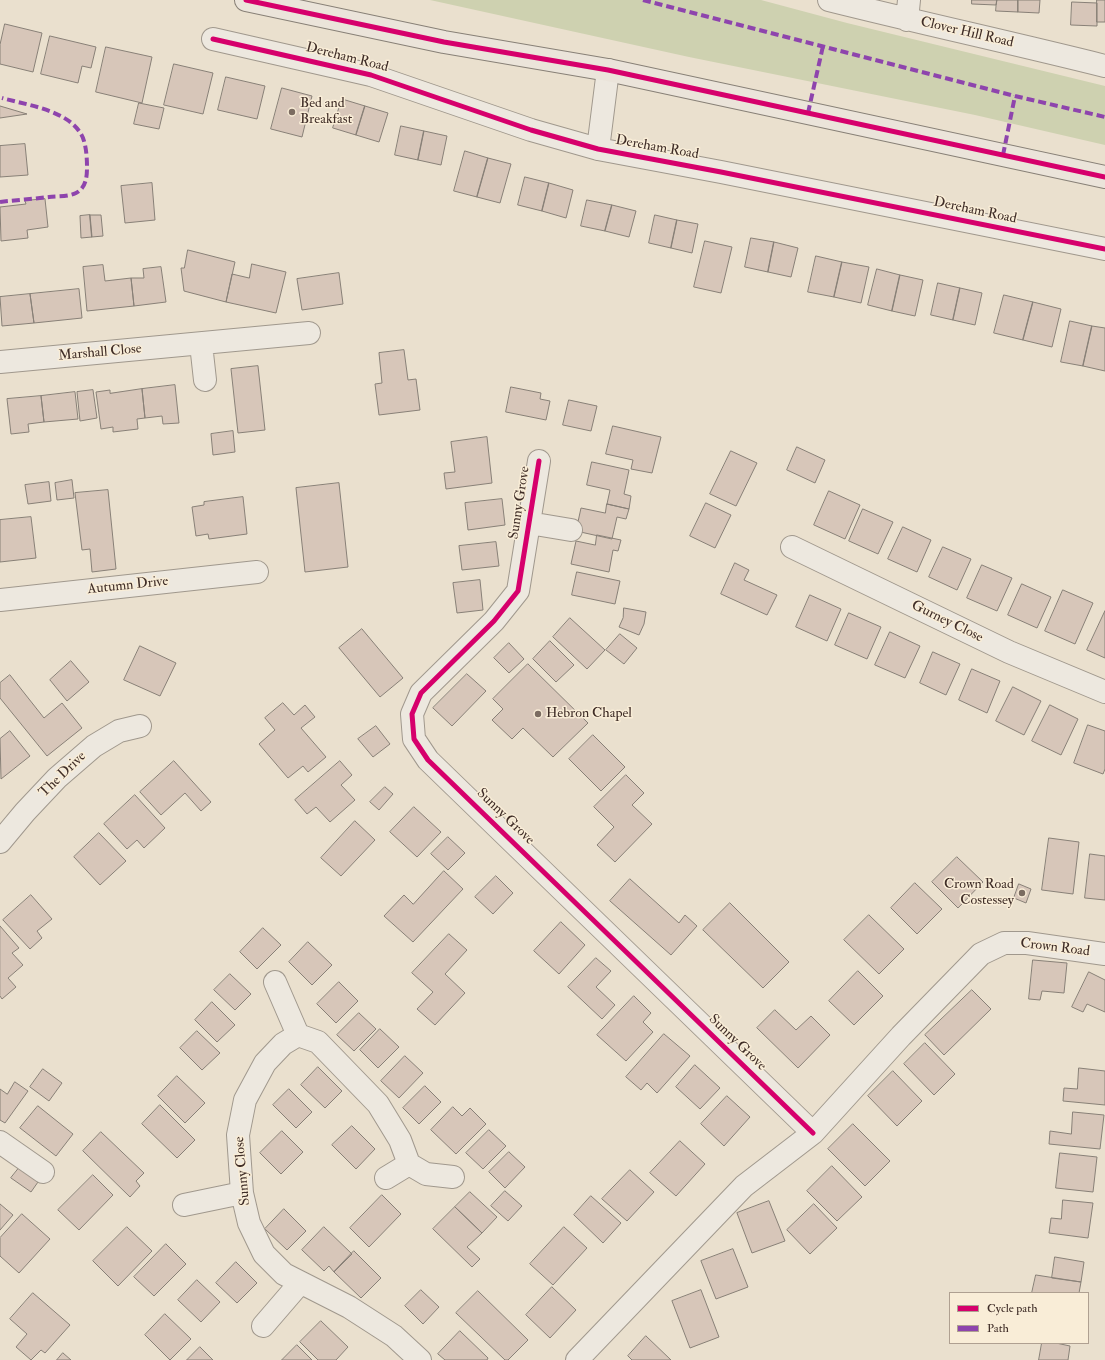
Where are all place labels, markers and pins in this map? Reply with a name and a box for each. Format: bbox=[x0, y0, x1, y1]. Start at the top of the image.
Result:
place label: Bed and Breakfast bbox=[300, 96, 352, 128]
marker: Bed and Breakfast bbox=[287, 107, 297, 117]
place label: Hebron Chapel bbox=[546, 706, 632, 722]
marker: Hebron Chapel bbox=[533, 709, 543, 719]
place label: Crown Road Costessey bbox=[944, 877, 1014, 910]
marker: Crown Road Costessey bbox=[1017, 888, 1027, 898]

